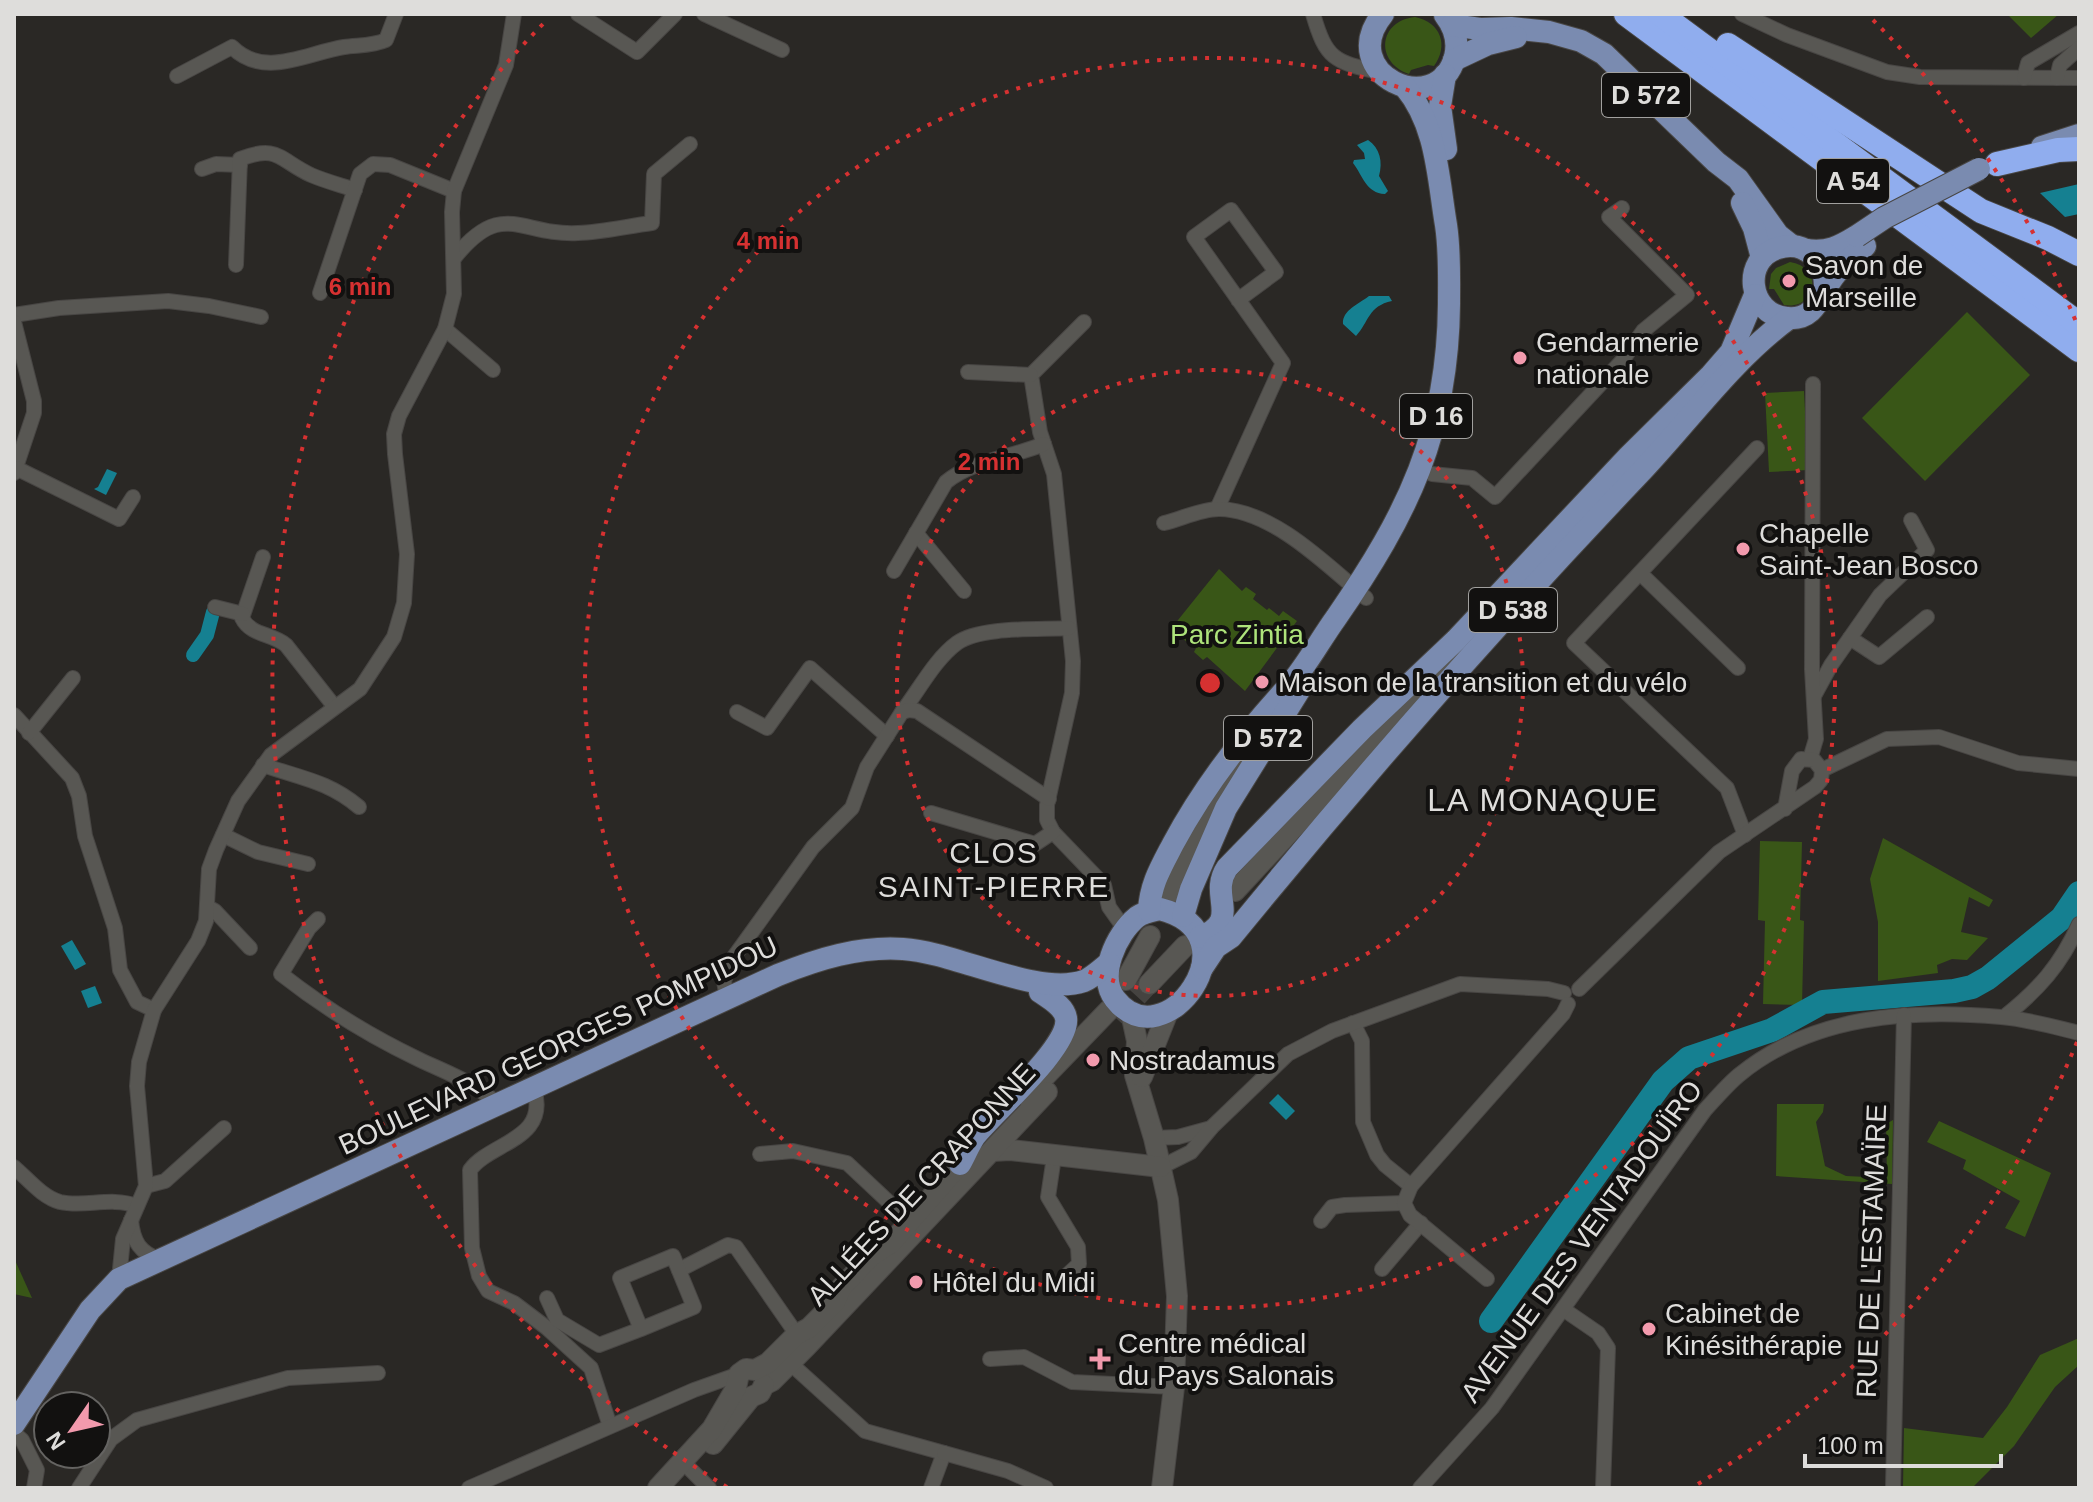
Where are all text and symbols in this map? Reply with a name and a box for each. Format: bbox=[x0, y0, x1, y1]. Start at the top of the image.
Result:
road number: D 572 bbox=[1602, 73, 1690, 117]
road number: A 54 bbox=[1817, 159, 1889, 203]
text: 4 min bbox=[737, 227, 799, 254]
place label: Savon de Marseille bbox=[1805, 250, 1923, 313]
marker: Savon de Marseille bbox=[1780, 272, 1798, 290]
text: 6 min bbox=[329, 273, 391, 300]
place label: Gendarmerie nationale bbox=[1536, 327, 1699, 390]
marker: Gendarmerie nationale bbox=[1511, 349, 1529, 367]
road number: D 16 bbox=[1400, 394, 1472, 438]
text: 2 min bbox=[958, 448, 1020, 475]
place label: Chapelle Saint-Jean Bosco bbox=[1759, 518, 1978, 581]
marker: Chapelle Saint-Jean Bosco bbox=[1734, 540, 1752, 558]
road number: D 538 bbox=[1469, 588, 1557, 632]
park label: Parc Zintia bbox=[1170, 619, 1304, 650]
place label: Maison de la transition et du vélo bbox=[1278, 667, 1687, 698]
centre of rings bbox=[1196, 669, 1224, 697]
marker: Maison de la transition et du vélo bbox=[1253, 673, 1271, 691]
road number: D 572 bbox=[1224, 716, 1312, 760]
district label: LA MONAQUE bbox=[1427, 782, 1659, 818]
district label: CLOS SAINT-PIERRE bbox=[878, 836, 1110, 903]
street label: BOULEVARD GEORGES POMPIDOU bbox=[334, 930, 782, 1161]
place label: Nostradamus bbox=[1109, 1045, 1276, 1076]
marker: Nostradamus bbox=[1084, 1051, 1102, 1069]
street label: ALLÉES DE CRAPONNE bbox=[801, 1057, 1041, 1312]
street label: AVENUE DES VENTADOUÏRO bbox=[1454, 1075, 1708, 1408]
street label: RUE DE L'ESTAMAÏRE bbox=[1851, 1103, 1892, 1399]
place label: Hôtel du Midi bbox=[932, 1267, 1095, 1298]
marker: Hôtel du Midi bbox=[907, 1273, 925, 1291]
place label: Cabinet de Kinésithérapie bbox=[1665, 1298, 1842, 1361]
marker: Cabinet de Kinésithérapie bbox=[1640, 1320, 1658, 1338]
place label: Centre médical du Pays Salonais bbox=[1118, 1328, 1334, 1391]
marker: Centre médical du Pays Salonais bbox=[1089, 1348, 1111, 1370]
north arrow bbox=[32, 1390, 112, 1470]
scale bar bbox=[1805, 1418, 2001, 1468]
text: N bbox=[41, 1427, 71, 1454]
text: 100 m bbox=[1817, 1432, 1884, 1459]

